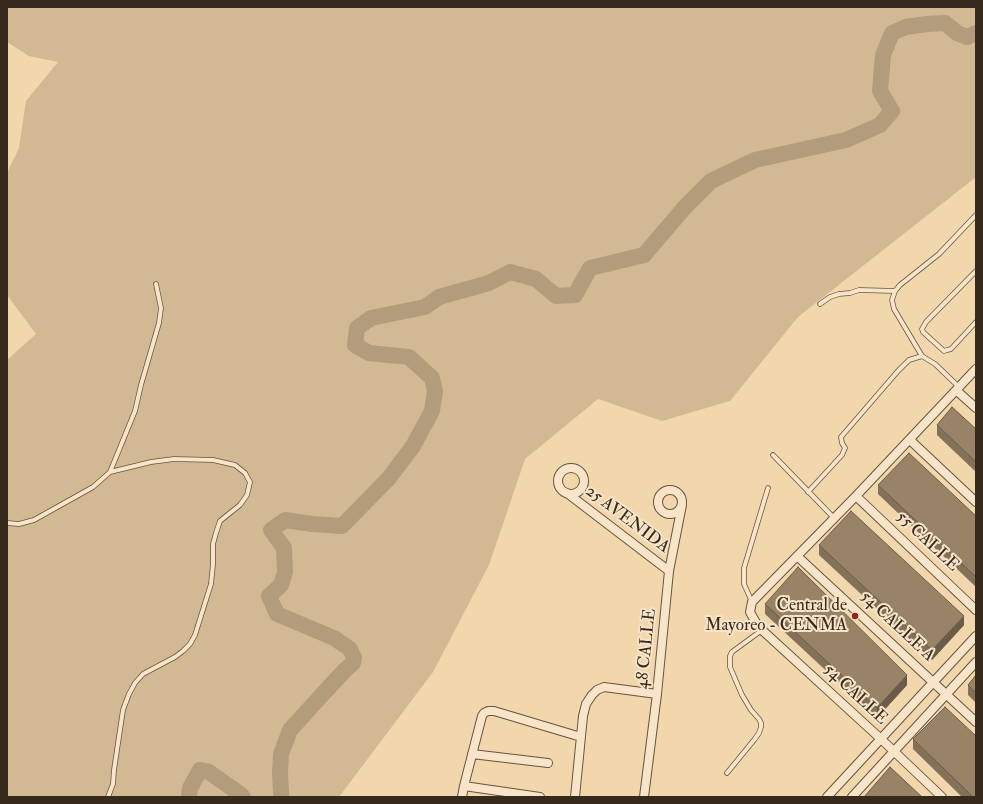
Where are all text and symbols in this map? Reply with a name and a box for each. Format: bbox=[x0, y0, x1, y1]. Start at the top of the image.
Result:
street label: 25 AVENIDA bbox=[581, 482, 673, 558]
street label: 55 CALLE bbox=[891, 508, 963, 576]
street label: 54 CALLE A bbox=[856, 587, 938, 667]
place label: Central de Mayoreo - CENMA bbox=[705, 596, 847, 636]
street label: 48 CALLE bbox=[633, 608, 661, 690]
marker: Central de Mayoreo - CENMA bbox=[850, 611, 860, 621]
street label: 54 CALLE bbox=[819, 660, 891, 730]

